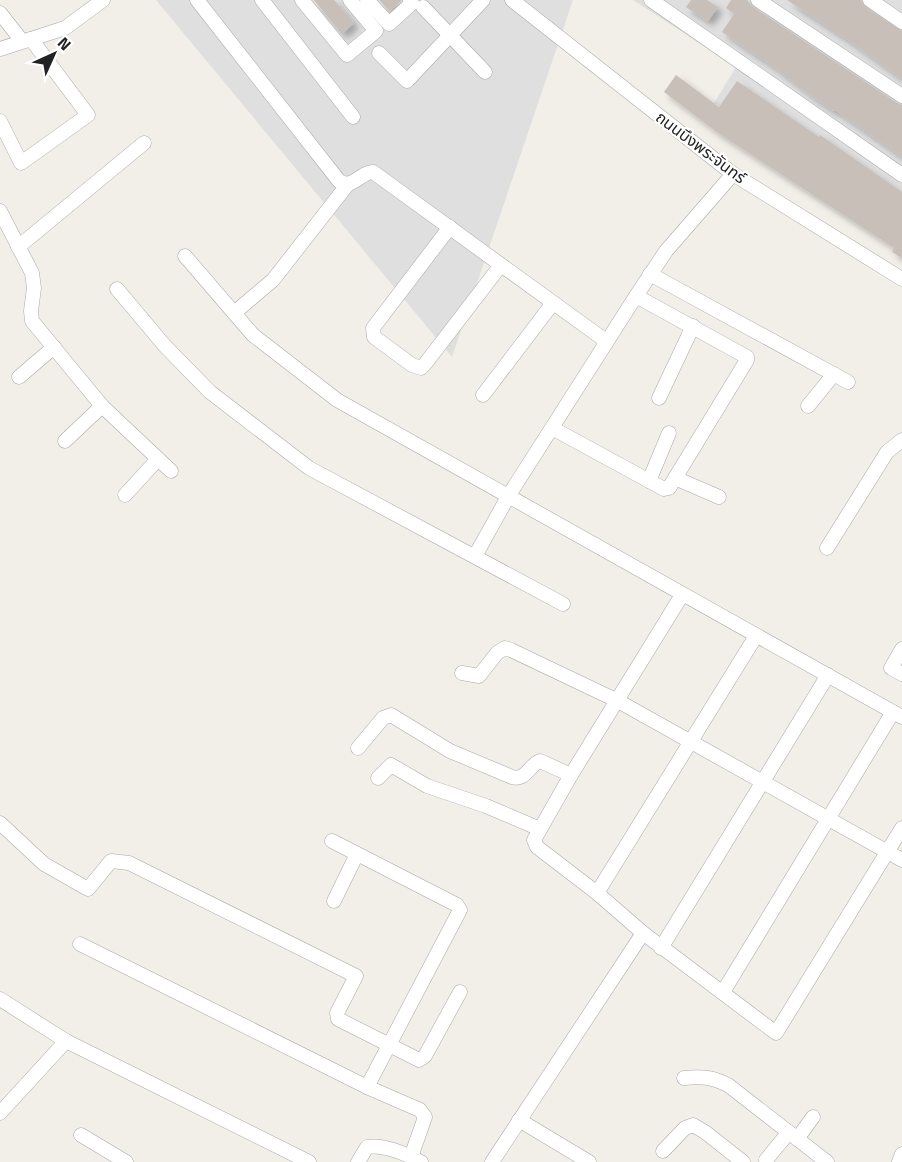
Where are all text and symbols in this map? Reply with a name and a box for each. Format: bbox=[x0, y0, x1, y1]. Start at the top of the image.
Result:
north arrow bbox=[24, 24, 84, 84]
text: N bbox=[52, 31, 77, 56]
street label: ถนนบึงพระจันทร์ bbox=[651, 105, 752, 189]

